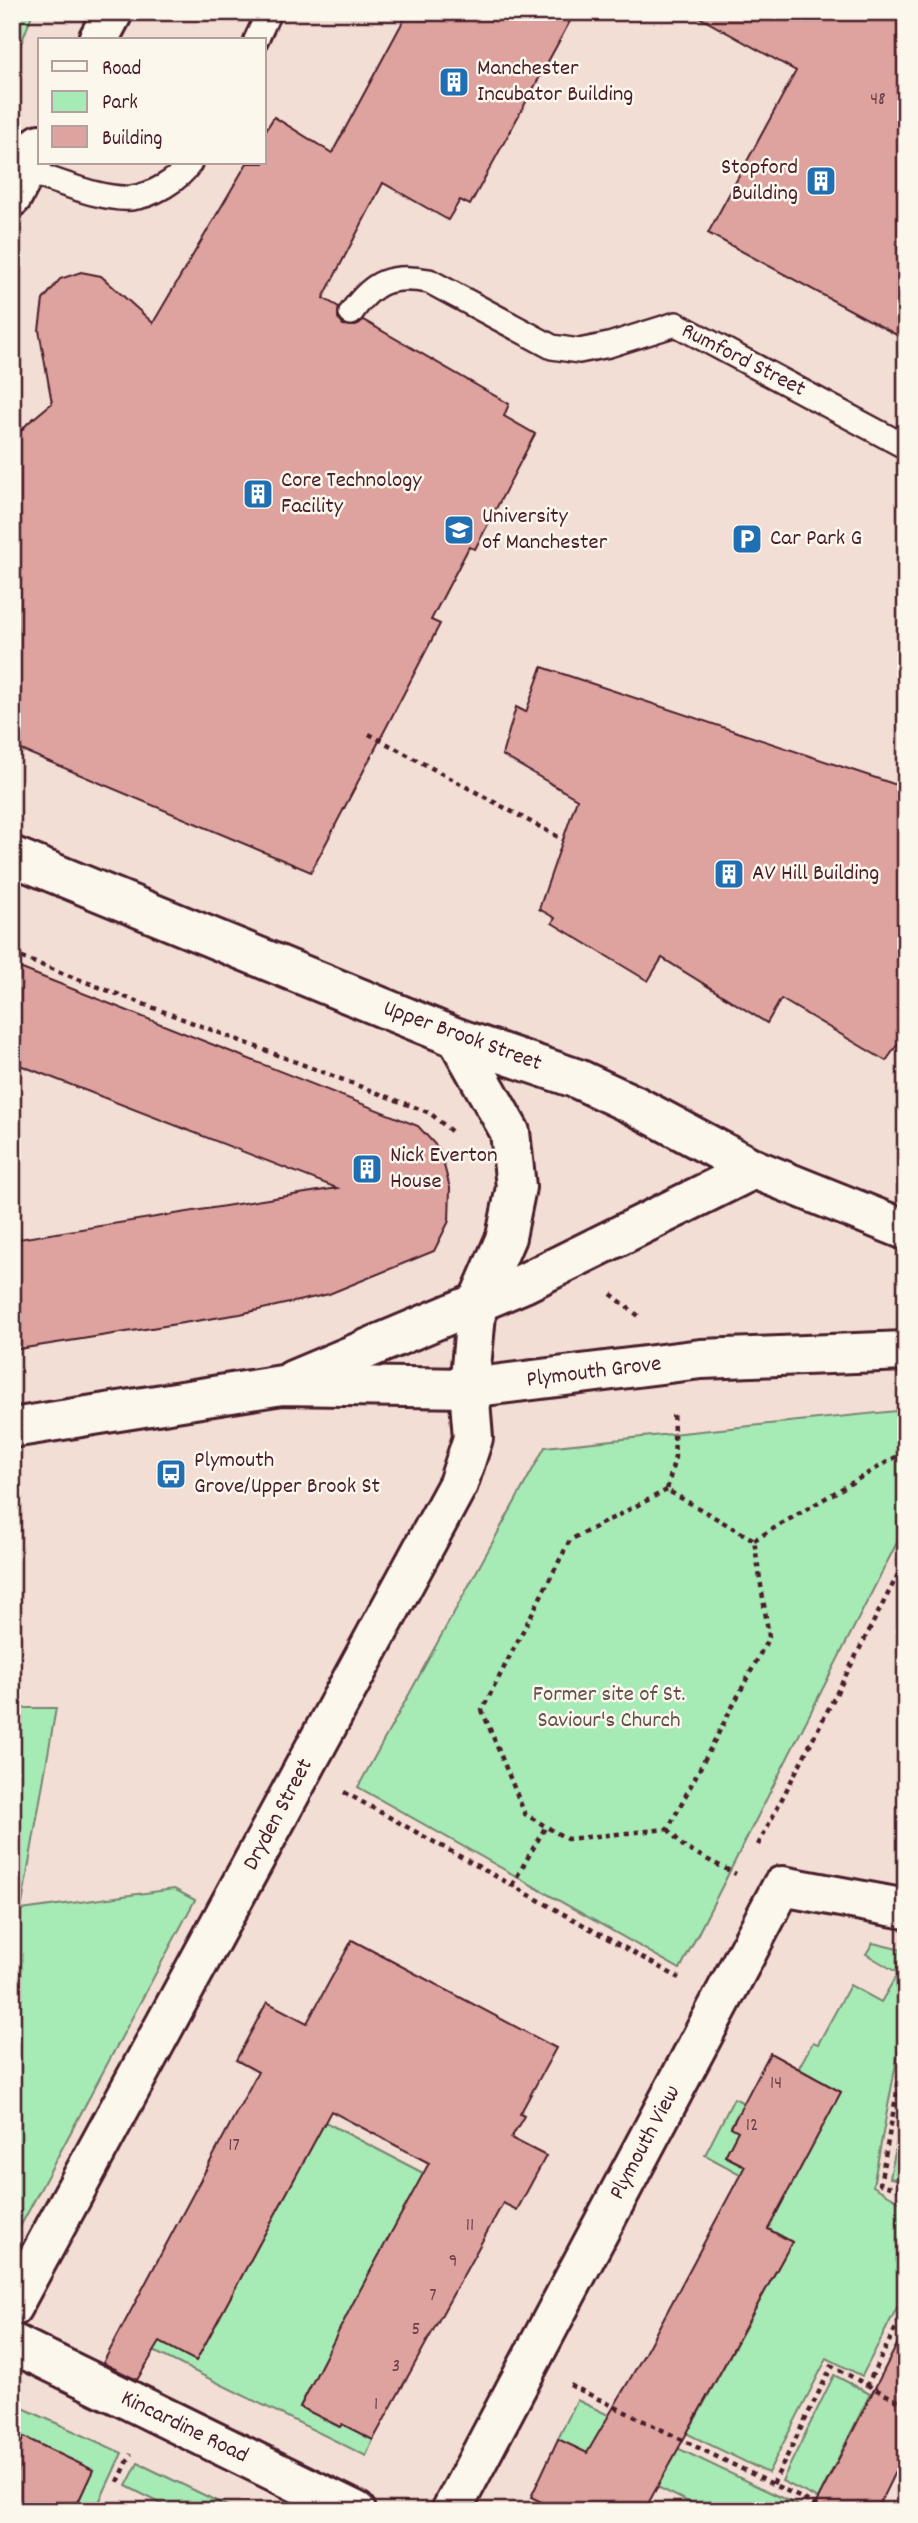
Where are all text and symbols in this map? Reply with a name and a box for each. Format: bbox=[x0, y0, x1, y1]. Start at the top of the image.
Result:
legend bbox=[38, 38, 266, 164]
place label: Manchester Incubator Building bbox=[477, 53, 633, 112]
text: Road bbox=[102, 55, 141, 85]
building icon: Manchester Incubator Building bbox=[437, 65, 471, 99]
house number: 48 bbox=[870, 87, 886, 114]
text: Park bbox=[102, 89, 138, 119]
text: Building bbox=[102, 125, 162, 155]
place label: Stopford Building bbox=[721, 152, 798, 211]
building icon: Stopford Building bbox=[804, 164, 838, 198]
street label: Rumford Street bbox=[675, 315, 811, 407]
place label: Core Technology Facility bbox=[281, 465, 422, 524]
building icon: Core Technology Facility bbox=[241, 477, 275, 511]
place label: University of Manchester bbox=[482, 501, 608, 560]
school or university icon: University of Manchester bbox=[442, 513, 476, 547]
parking icon: Car Park G bbox=[730, 522, 764, 556]
place label: Car Park G bbox=[770, 523, 862, 556]
building icon: AV Hill Building bbox=[712, 857, 746, 891]
place label: AV Hill Building bbox=[752, 858, 879, 891]
street label: Upper Brook Street bbox=[378, 993, 546, 1081]
place label: Nick Everton House bbox=[390, 1140, 498, 1199]
building icon: Nick Everton House bbox=[350, 1152, 384, 1186]
street label: Plymouth Grove bbox=[525, 1348, 663, 1398]
place label: Plymouth Grove/Upper Brook St bbox=[194, 1445, 380, 1504]
bus stop icon: Plymouth Grove/Upper Brook St bbox=[154, 1457, 188, 1491]
park label: Former site of St. Saviour's Church bbox=[533, 1679, 685, 1738]
street label: Dryden Street bbox=[236, 1753, 322, 1877]
house number: 14 bbox=[770, 2071, 782, 2098]
street label: Plymouth View bbox=[602, 2080, 690, 2206]
house number: 12 bbox=[746, 2113, 758, 2140]
house number: 17 bbox=[228, 2133, 240, 2160]
house number: 11 bbox=[466, 2213, 474, 2240]
house number: 9 bbox=[449, 2249, 457, 2276]
house number: 7 bbox=[429, 2283, 437, 2310]
house number: 5 bbox=[412, 2317, 420, 2344]
house number: 3 bbox=[392, 2354, 400, 2381]
street label: Kincardine Road bbox=[115, 2383, 253, 2473]
house number: 1 bbox=[374, 2392, 378, 2419]

